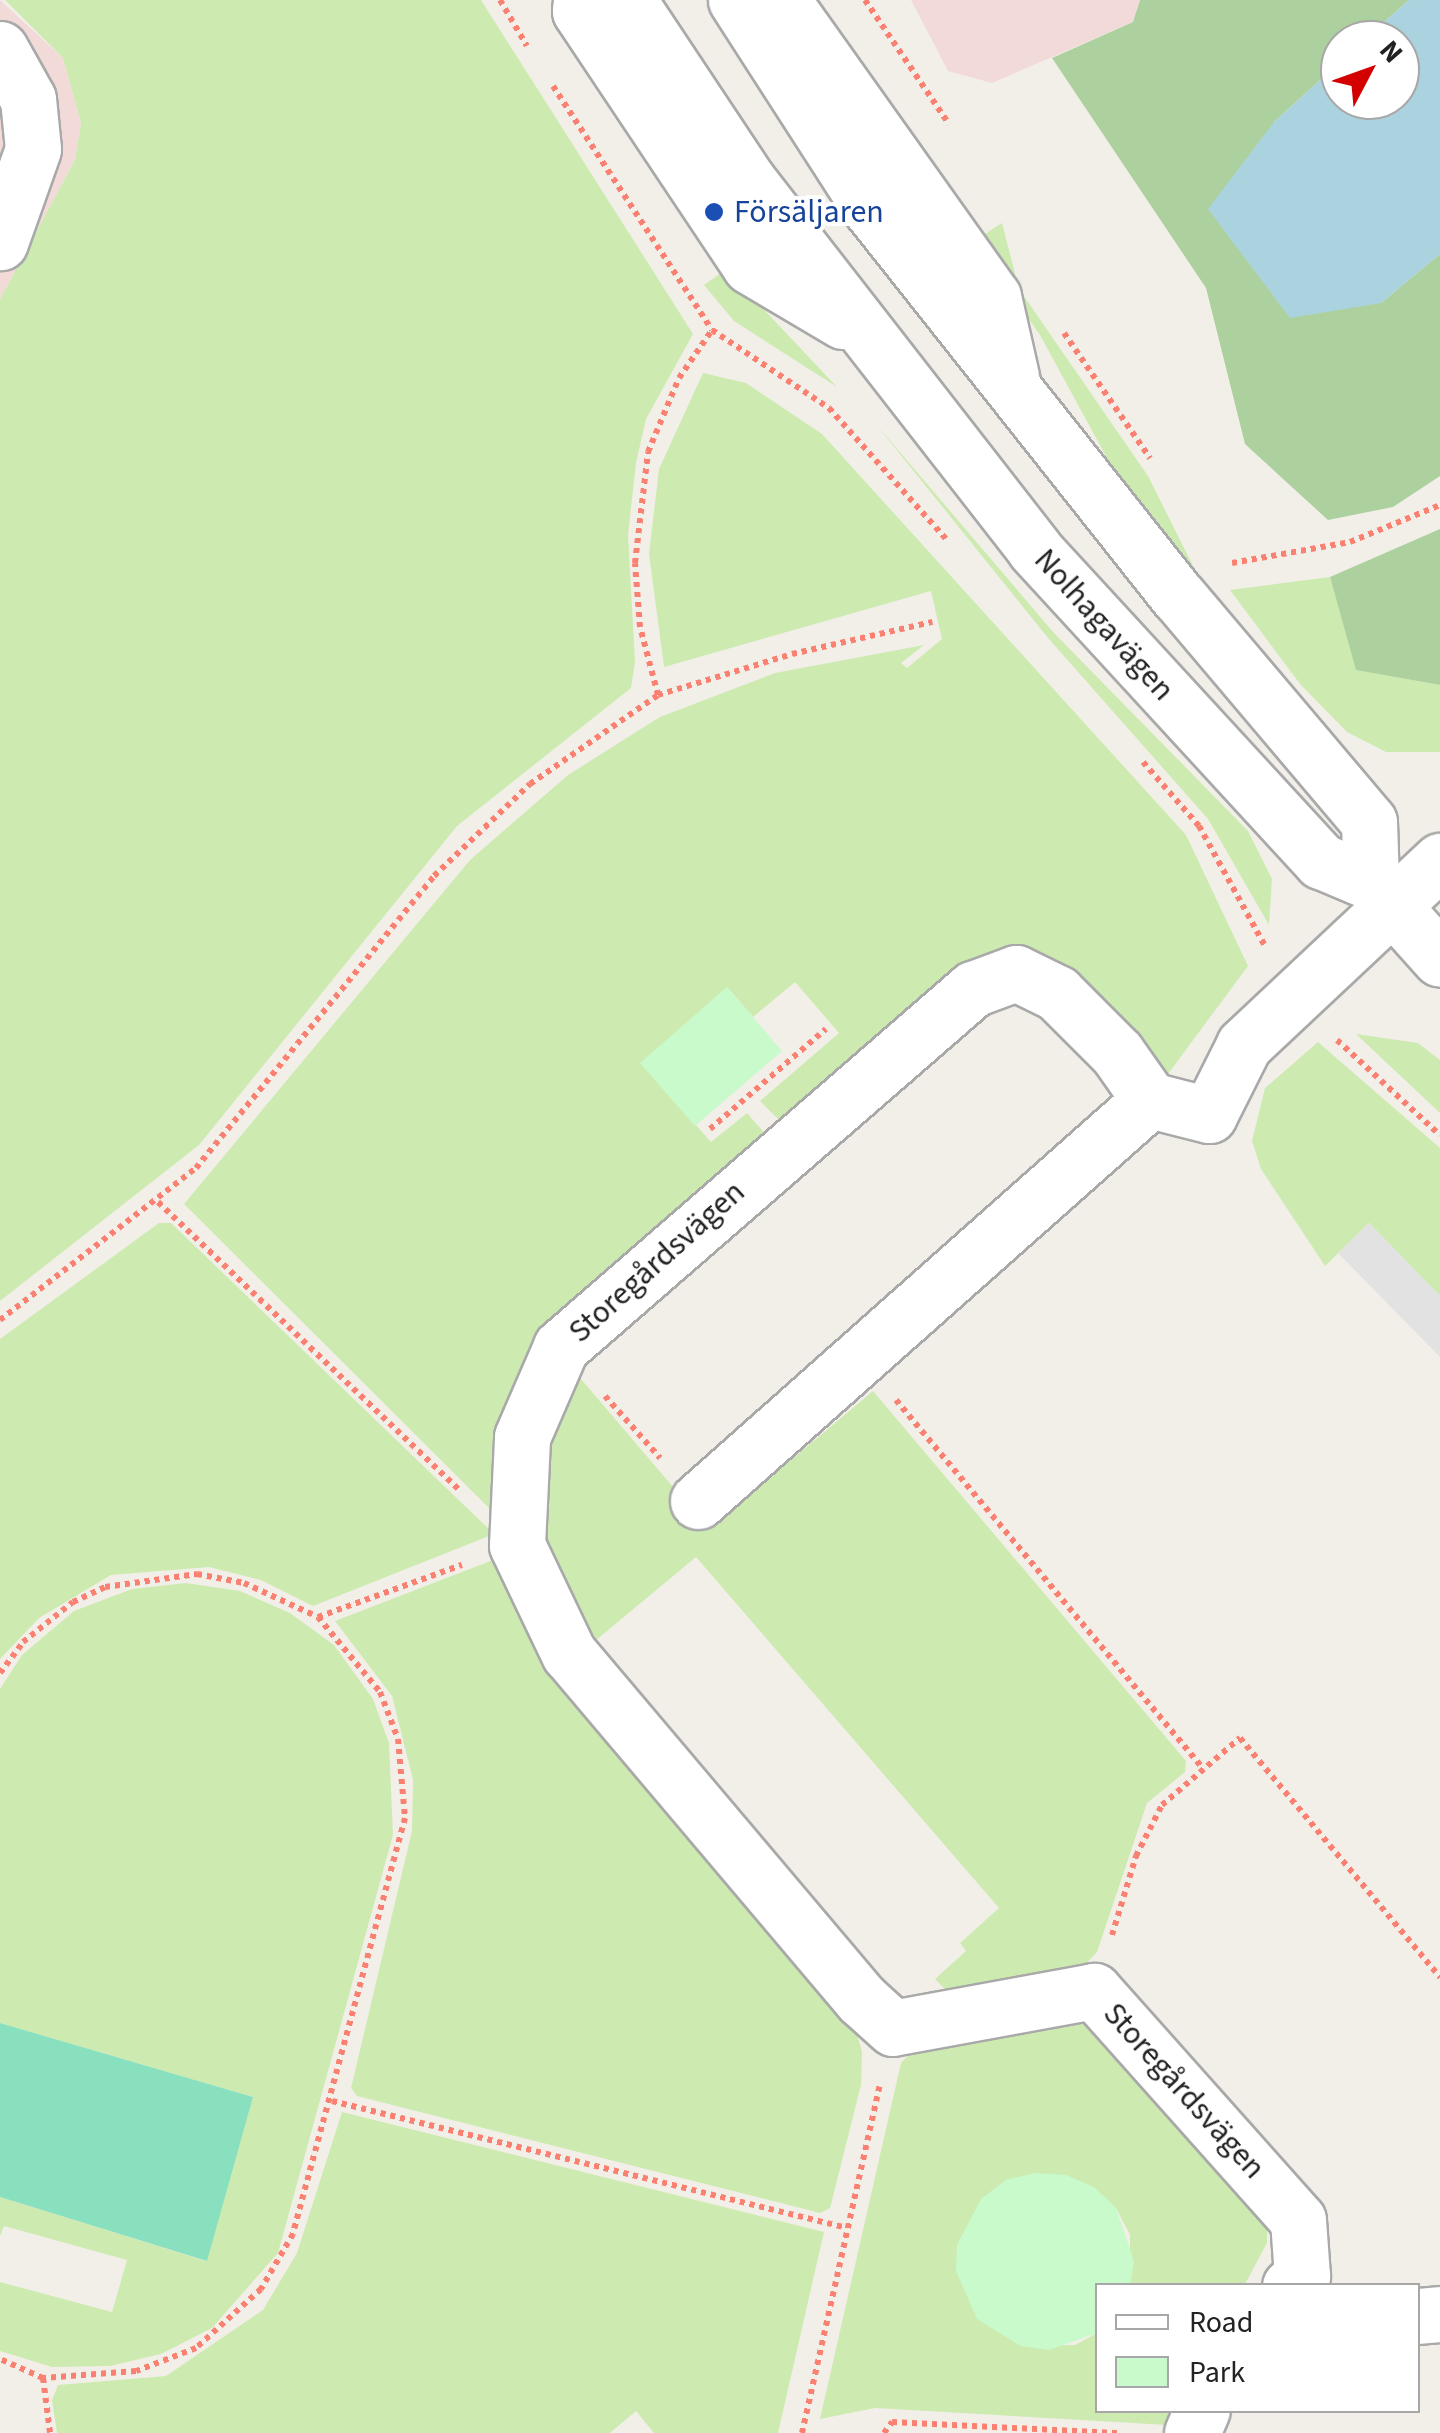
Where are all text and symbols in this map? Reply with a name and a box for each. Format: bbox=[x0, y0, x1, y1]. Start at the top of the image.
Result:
north arrow bbox=[1320, 20, 1420, 120]
text: N bbox=[1370, 31, 1412, 72]
place label: Försäljaren bbox=[734, 193, 884, 231]
marker: Försäljaren bbox=[703, 201, 725, 223]
street label: Nolhagavägen bbox=[1026, 541, 1182, 709]
street label: Storegårdsvägen bbox=[561, 1173, 753, 1351]
street label: Storegårdsvägen bbox=[1095, 1995, 1273, 2187]
legend bbox=[1095, 2283, 1420, 2413]
text: Road bbox=[1189, 2301, 1253, 2344]
text: Park bbox=[1189, 2351, 1245, 2394]

